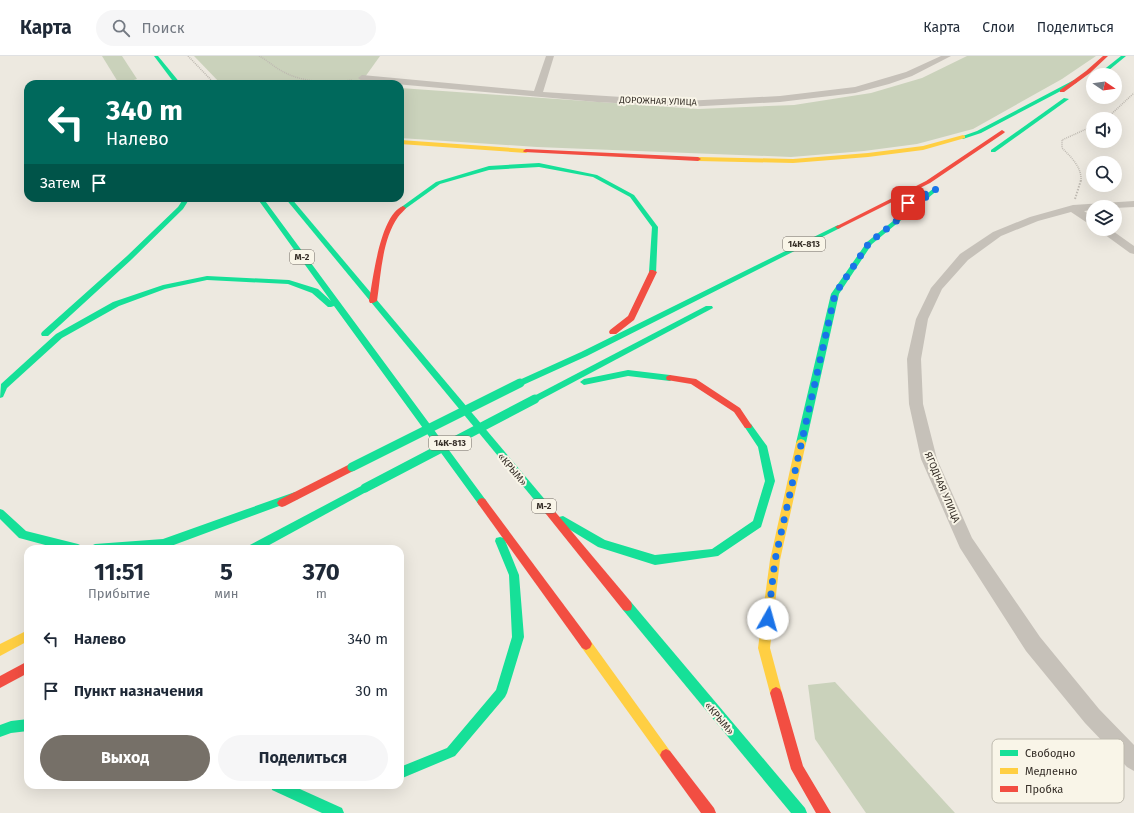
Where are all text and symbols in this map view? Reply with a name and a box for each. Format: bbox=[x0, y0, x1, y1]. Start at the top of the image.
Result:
search box bbox=[96, 10, 376, 46]
text: Карта bbox=[20, 16, 72, 39]
icon: search bbox=[110, 17, 132, 39]
text: Поиск bbox=[142, 19, 184, 37]
text: Карта bbox=[923, 19, 960, 36]
text: Слои bbox=[982, 19, 1015, 36]
text: Поделиться bbox=[1037, 19, 1114, 36]
north arrow bbox=[1086, 68, 1122, 104]
map controls bbox=[1086, 68, 1122, 236]
text: 340 m bbox=[106, 94, 183, 127]
street label: ДОРОЖНАЯ УЛИЦА bbox=[618, 95, 698, 107]
icon: left bbox=[40, 96, 92, 148]
button: sound bbox=[1086, 112, 1122, 148]
text: Налево bbox=[106, 128, 169, 150]
button: search bbox=[1086, 156, 1122, 192]
icon: arrive bbox=[88, 172, 110, 194]
text: Затем bbox=[40, 174, 80, 192]
pin bbox=[891, 186, 925, 220]
icon: arrive bbox=[897, 192, 919, 214]
button: layers bbox=[1086, 200, 1122, 236]
road number: 14К-813 bbox=[783, 237, 825, 251]
road number: М-2 bbox=[290, 250, 314, 264]
road number: 14К-813 bbox=[429, 436, 471, 450]
street label: ЯГОДНАЯ УЛИЦА bbox=[922, 450, 962, 525]
street label: «КРЫМ» bbox=[495, 451, 530, 489]
road number: М-2 bbox=[532, 499, 556, 513]
text: 11:51 bbox=[94, 558, 144, 586]
text: 5 bbox=[220, 558, 233, 586]
text: 370 bbox=[303, 558, 340, 586]
text: Прибытие bbox=[88, 586, 150, 601]
text: мин bbox=[214, 586, 238, 601]
text: m bbox=[316, 586, 327, 601]
position arrow bbox=[747, 598, 789, 640]
icon: left bbox=[40, 628, 62, 650]
text: Налево bbox=[74, 630, 126, 648]
text: 340 m bbox=[347, 630, 388, 648]
icon: arrive bbox=[40, 680, 62, 702]
text: Пункт назначения bbox=[74, 682, 203, 700]
text: 30 m bbox=[355, 682, 388, 700]
street label: «КРЫМ» bbox=[702, 700, 737, 738]
button: Выход bbox=[40, 735, 210, 781]
button: Поделиться bbox=[218, 735, 388, 781]
legend bbox=[992, 739, 1124, 803]
text: Свободно bbox=[1025, 747, 1075, 760]
text: Медленно bbox=[1025, 765, 1077, 778]
text: Пробка bbox=[1025, 783, 1063, 796]

